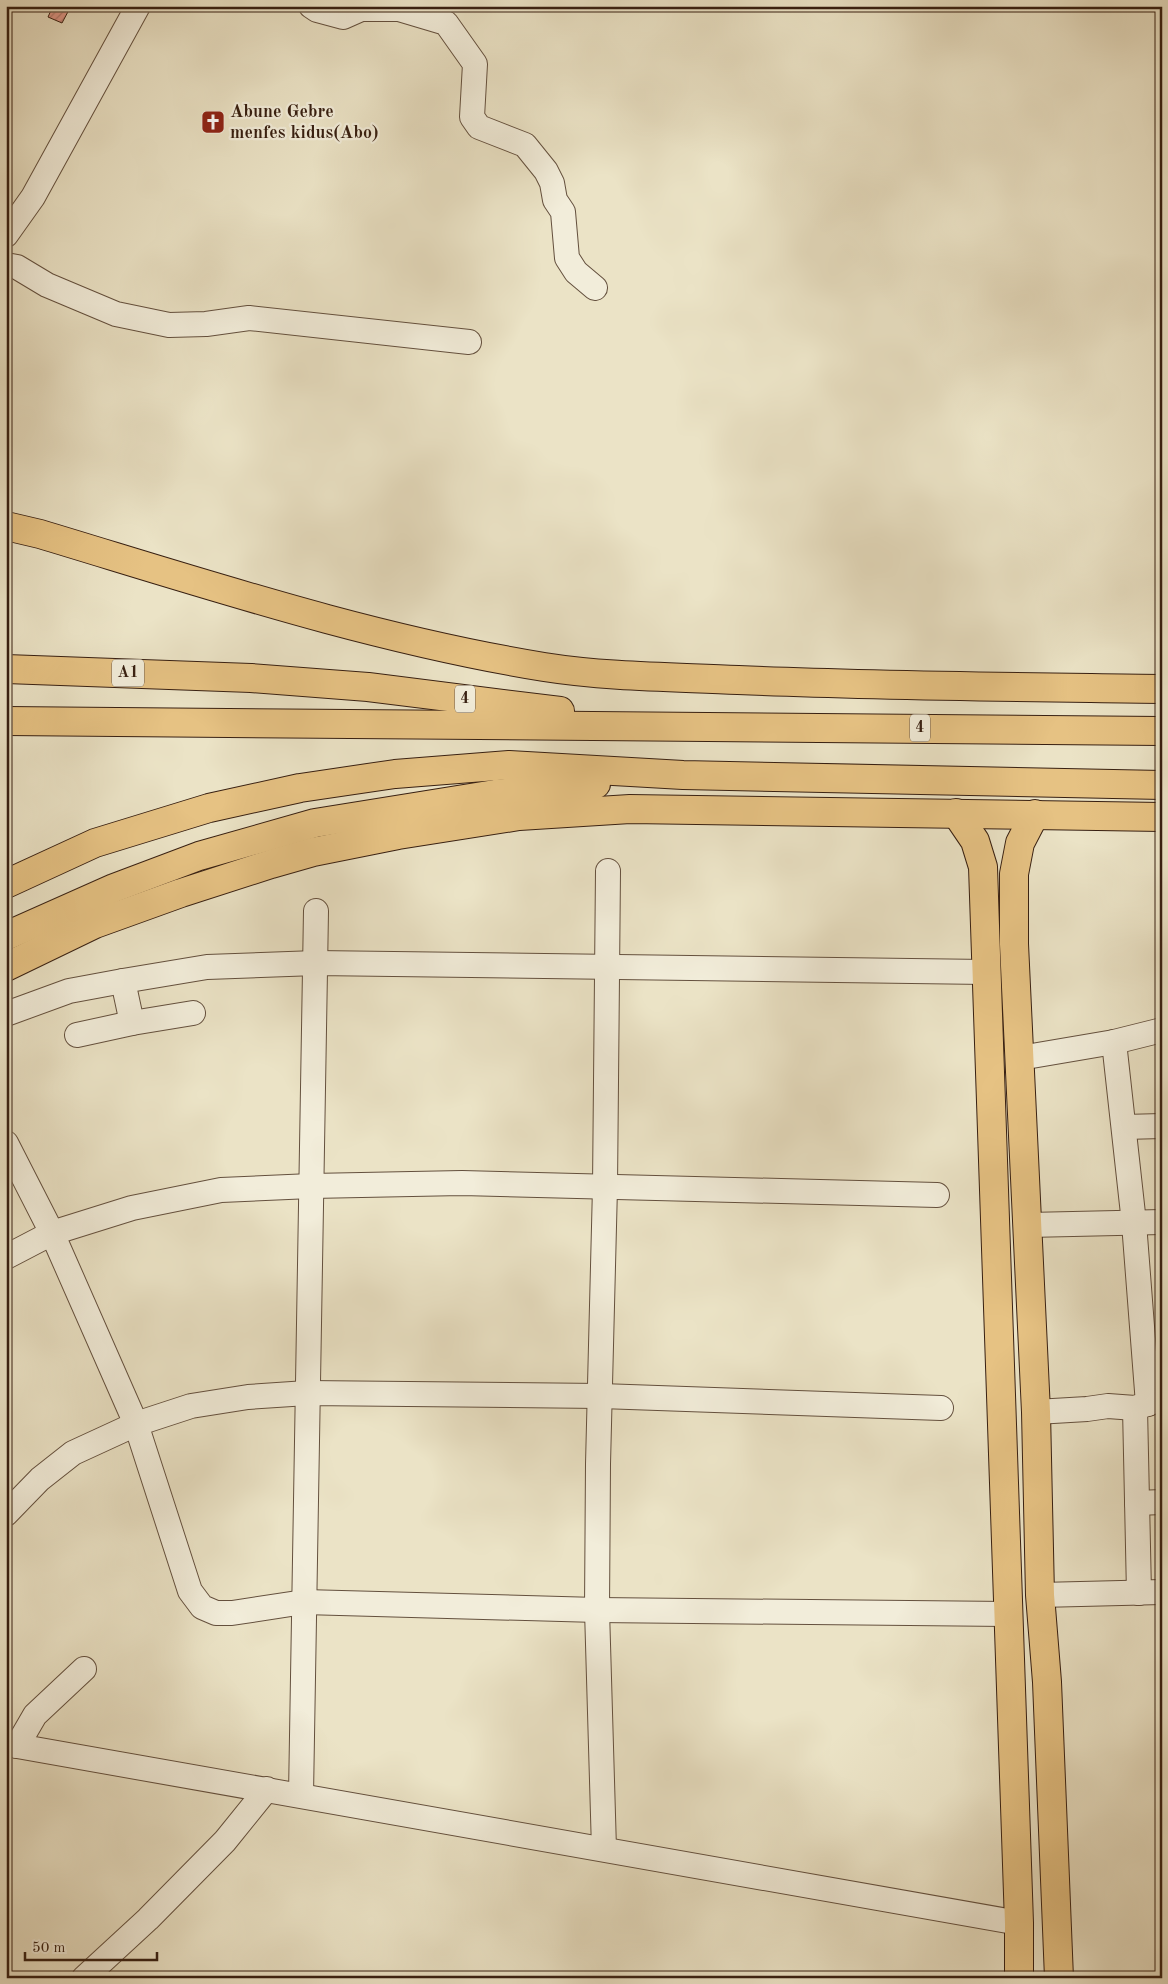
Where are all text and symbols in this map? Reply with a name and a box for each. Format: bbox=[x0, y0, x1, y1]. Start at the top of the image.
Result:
place label: Abune Gebre menfes kidus(Abo) bbox=[230, 103, 379, 142]
church icon: Abune Gebre menfes kidus(Abo) bbox=[200, 109, 226, 135]
road number: A1 bbox=[112, 660, 144, 686]
road number: 4 bbox=[455, 686, 475, 712]
road number: 4 bbox=[910, 714, 930, 741]
scale bar bbox=[25, 1929, 158, 1961]
text: 50 m bbox=[32, 1941, 66, 1956]

